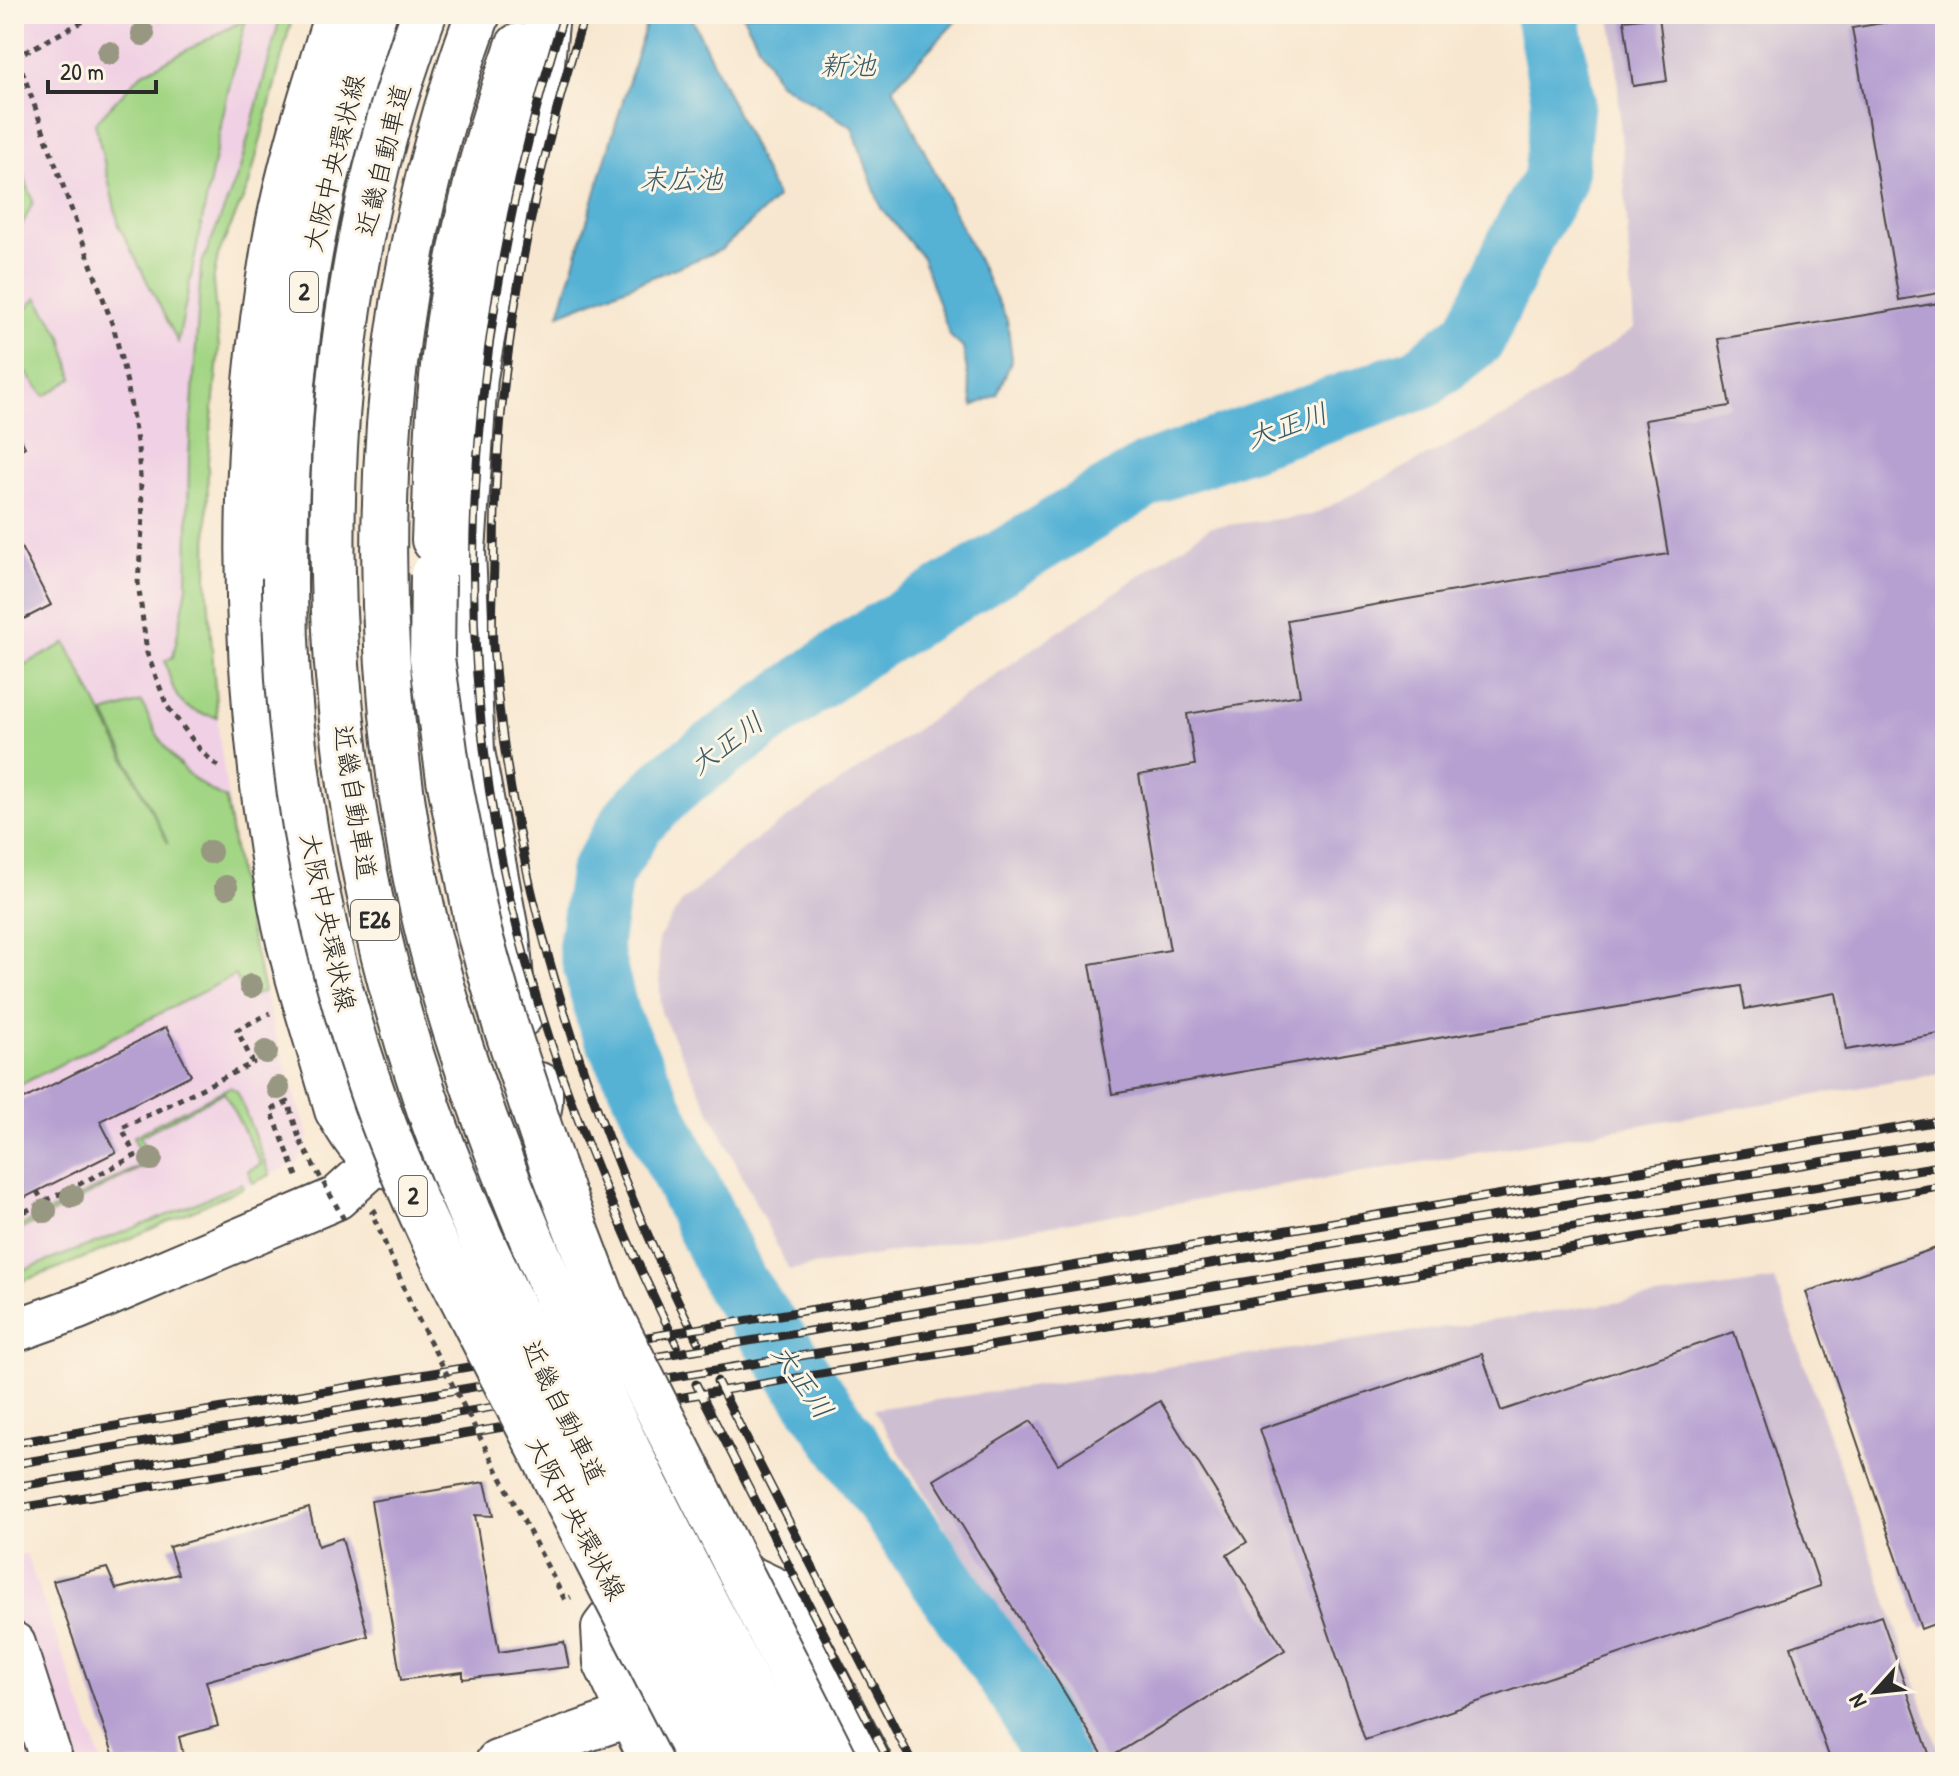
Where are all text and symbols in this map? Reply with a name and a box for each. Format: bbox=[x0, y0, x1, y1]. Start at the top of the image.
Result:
scale bar bbox=[48, 44, 156, 94]
water label: 新池 bbox=[820, 46, 877, 84]
text: 20 m bbox=[60, 55, 104, 87]
street label: 大阪中央環状線 bbox=[295, 70, 373, 255]
street label: 近畿自動車道 bbox=[347, 80, 418, 240]
water label: 末広池 bbox=[639, 160, 724, 198]
road number: 2 bbox=[290, 272, 318, 312]
water label: 大正川 bbox=[1241, 393, 1333, 457]
water label: 大正川 bbox=[681, 703, 771, 783]
street label: 近畿自動車道 bbox=[326, 722, 385, 882]
street label: 大阪中央環状線 bbox=[292, 829, 365, 1015]
road number: E26 bbox=[351, 900, 399, 940]
road number: 2 bbox=[399, 1176, 427, 1216]
street label: 近畿自動車道 bbox=[515, 1334, 614, 1490]
water label: 大正川 bbox=[763, 1336, 843, 1426]
street label: 大阪中央環状線 bbox=[518, 1429, 635, 1606]
north arrow bbox=[1835, 1652, 1915, 1732]
text: N bbox=[1841, 1689, 1873, 1713]

